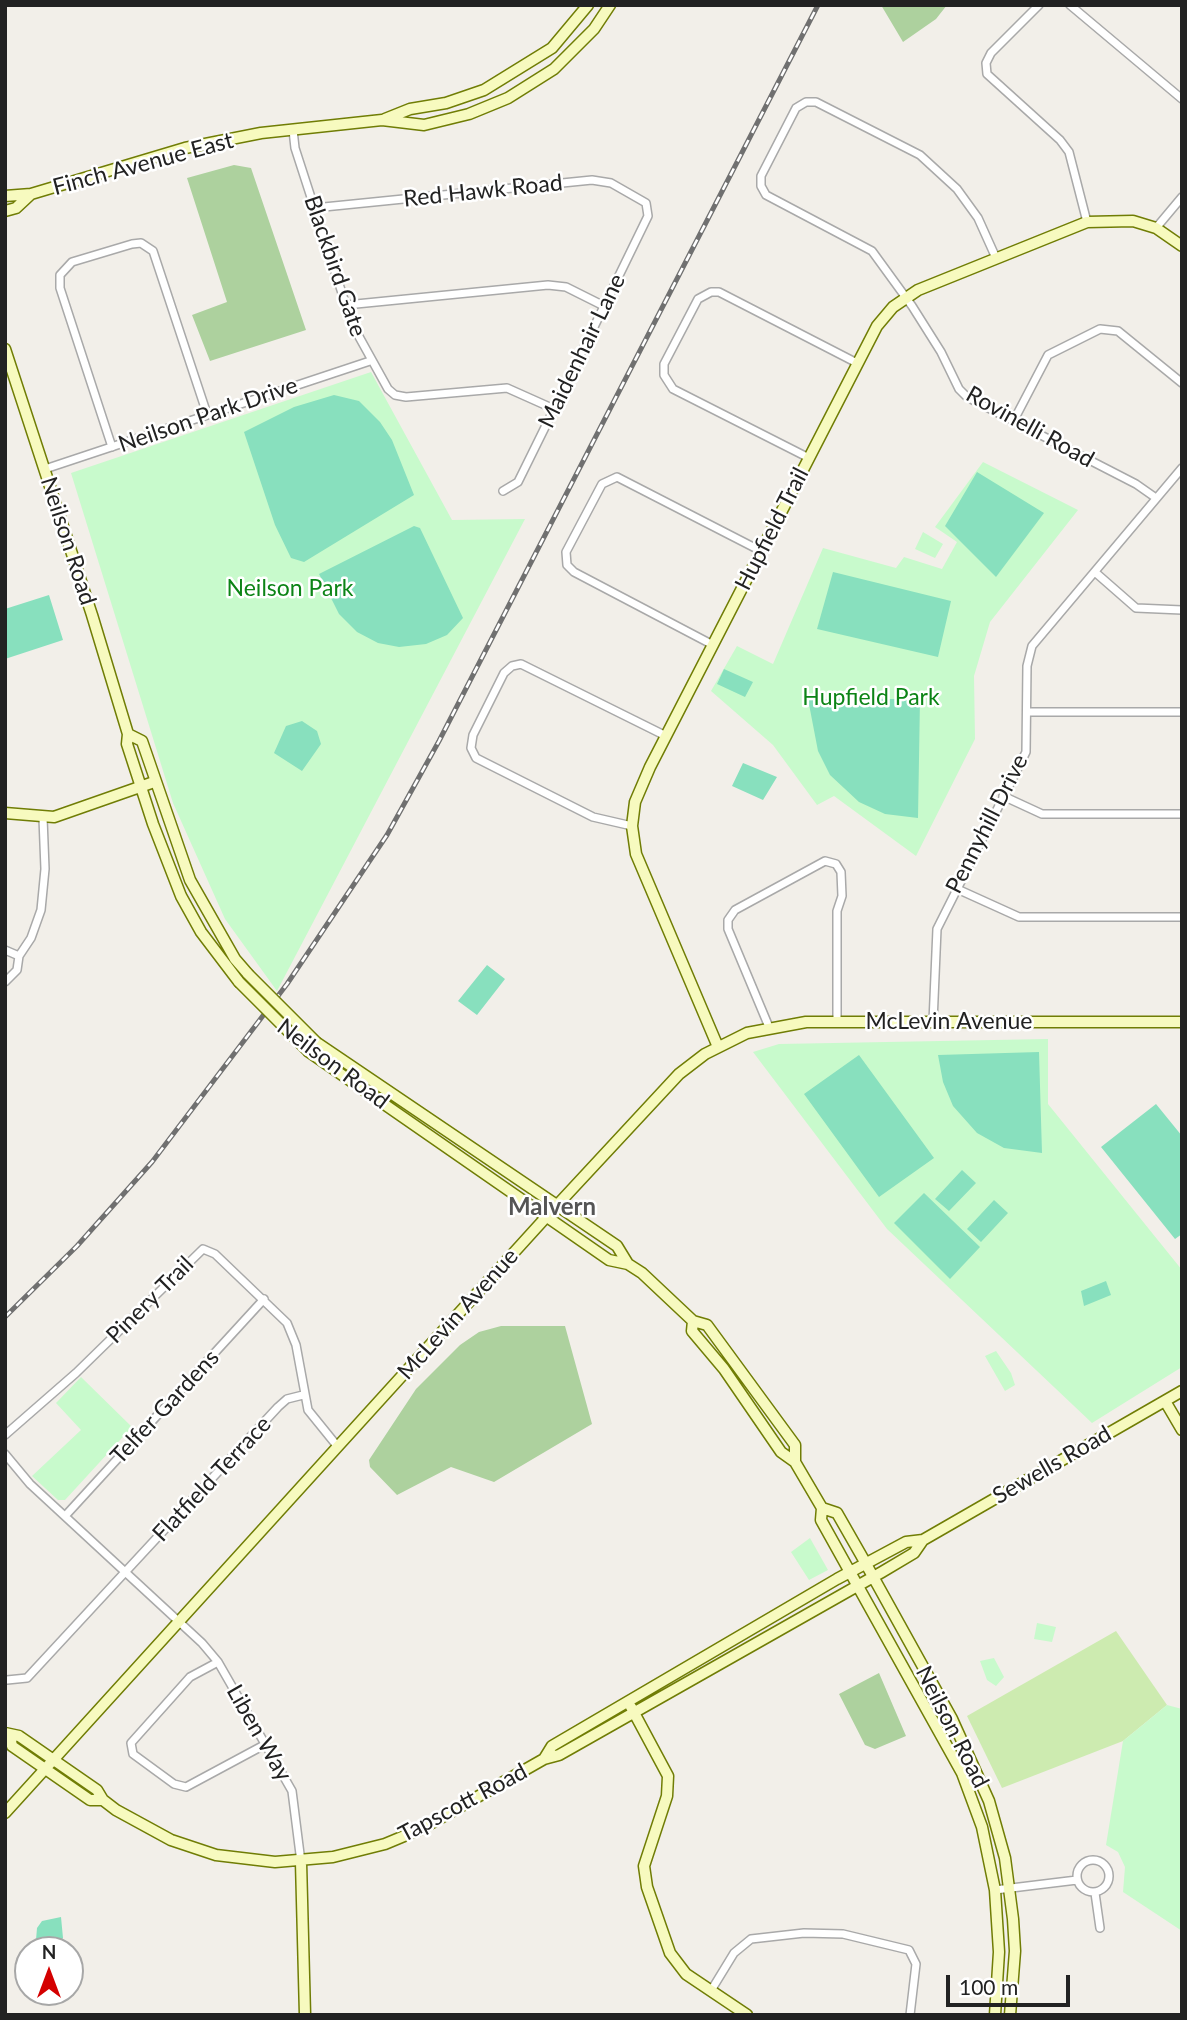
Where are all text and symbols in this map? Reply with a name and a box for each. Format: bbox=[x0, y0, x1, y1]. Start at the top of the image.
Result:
street label: Finch Avenue East bbox=[50, 127, 236, 201]
street label: Red Hawk Road bbox=[402, 169, 564, 213]
street label: Blackbird Gate bbox=[298, 192, 372, 340]
street label: Maidenhair Lane bbox=[533, 269, 631, 433]
street label: Neilson Park Drive bbox=[115, 371, 301, 459]
street label: Rovinelli Road bbox=[961, 381, 1099, 473]
street label: Hupfield Trail bbox=[729, 463, 815, 595]
street label: Neilson Road bbox=[34, 473, 102, 609]
park label: Neilson Park bbox=[227, 575, 353, 603]
park label: Hupfield Park bbox=[802, 684, 940, 712]
street label: Pennyhill Drive bbox=[940, 750, 1034, 898]
street label: McLevin Avenue bbox=[866, 1008, 1032, 1036]
street label: Neilson Road bbox=[272, 1013, 394, 1115]
district label: Malvern bbox=[508, 1193, 596, 1221]
street label: McLevin Avenue bbox=[392, 1243, 524, 1385]
street label: Pinery Trail bbox=[101, 1251, 199, 1349]
street label: Telfer Gardens bbox=[105, 1344, 225, 1470]
street label: Flatfield Terrace bbox=[147, 1411, 277, 1547]
street label: Sewells Road bbox=[988, 1420, 1116, 1510]
street label: Neilson Road bbox=[910, 1661, 994, 1793]
street label: Liben Way bbox=[220, 1680, 298, 1786]
street label: Tapscott Road bbox=[394, 1758, 532, 1848]
north arrow bbox=[14, 1936, 84, 2006]
text: N bbox=[42, 1940, 56, 1963]
scale bar bbox=[949, 1960, 1073, 2004]
text: 100 m bbox=[959, 1974, 1018, 1999]

